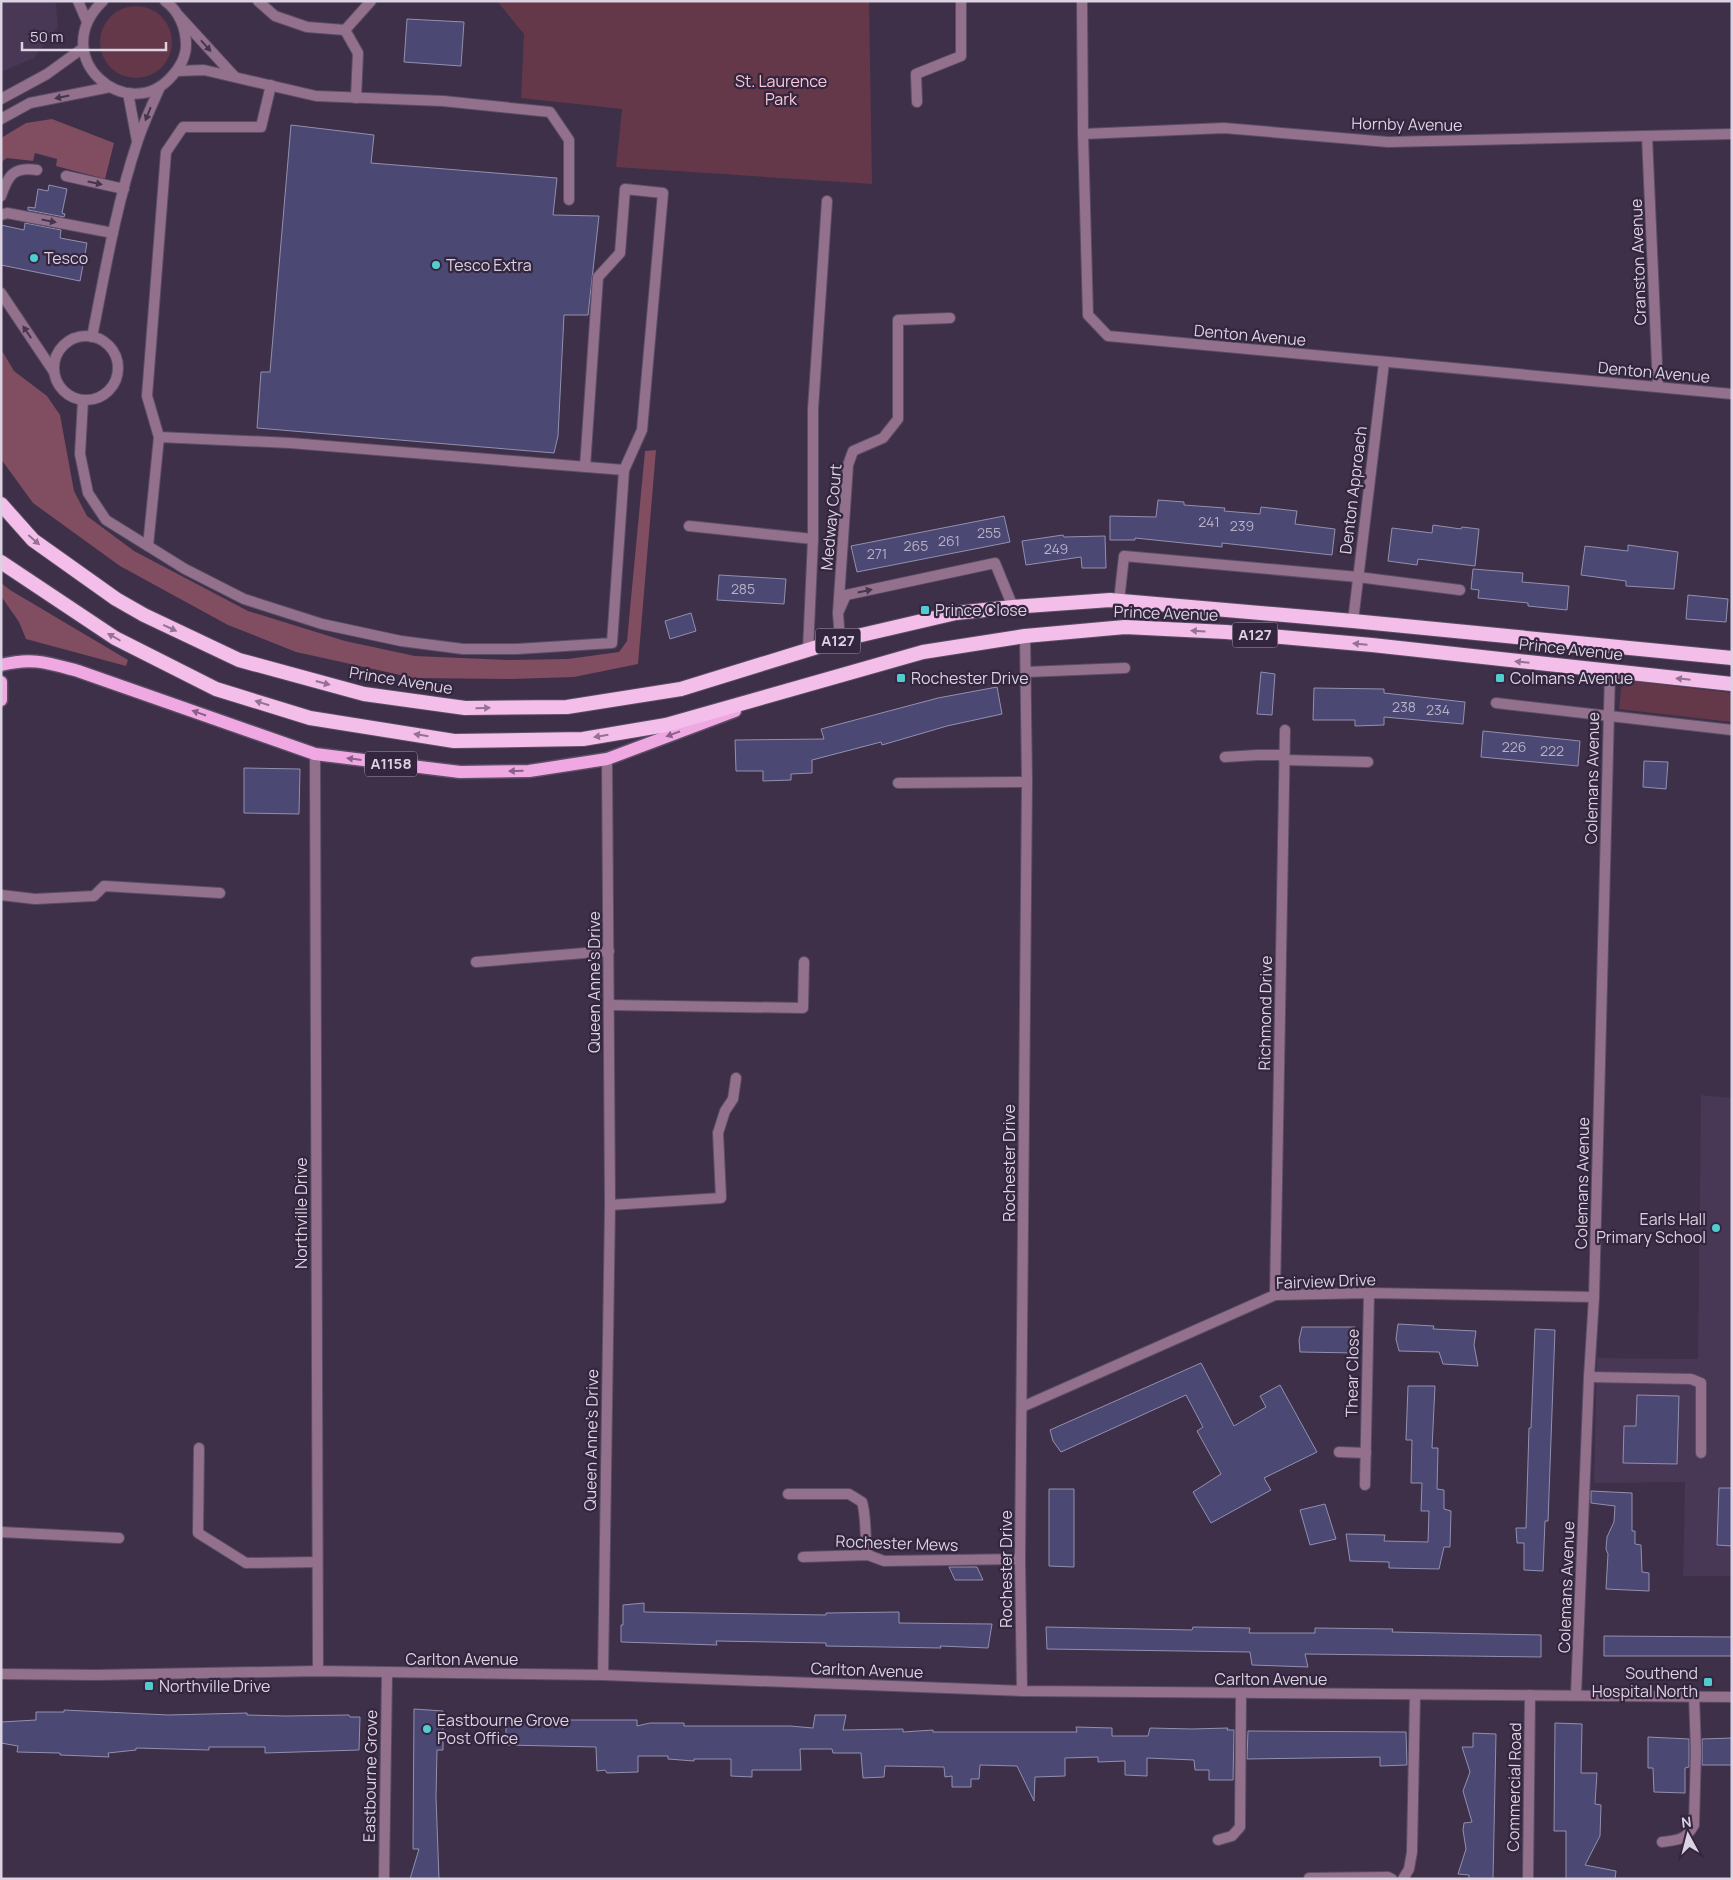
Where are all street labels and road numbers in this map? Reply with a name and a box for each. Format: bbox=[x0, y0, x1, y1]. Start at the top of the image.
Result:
street label: Hornby Avenue bbox=[1351, 112, 1463, 136]
street label: Cranston Avenue bbox=[1625, 198, 1651, 326]
street label: Denton Avenue bbox=[1193, 319, 1307, 351]
street label: Denton Avenue bbox=[1597, 356, 1711, 388]
street label: Denton Approach bbox=[1334, 425, 1372, 555]
street label: Medway Court bbox=[815, 463, 847, 571]
street label: Prince Avenue bbox=[1113, 600, 1219, 626]
road number: A127 bbox=[1232, 622, 1278, 648]
road number: A127 bbox=[816, 628, 860, 654]
street label: Prince Avenue bbox=[1518, 633, 1624, 665]
street label: Prince Avenue bbox=[348, 661, 454, 699]
street label: Colemans Avenue bbox=[1580, 712, 1604, 844]
road number: A1158 bbox=[365, 752, 417, 776]
street label: Queen Anne's Drive bbox=[583, 911, 605, 1053]
street label: Richmond Drive bbox=[1253, 955, 1277, 1071]
street label: Rochester Drive bbox=[998, 1104, 1020, 1222]
street label: Colemans Avenue bbox=[1570, 1117, 1594, 1249]
street label: Northville Drive bbox=[290, 1157, 312, 1269]
street label: Fairview Drive bbox=[1276, 1268, 1376, 1294]
street label: Thear Close bbox=[1340, 1329, 1364, 1417]
street label: Queen Anne's Drive bbox=[579, 1369, 603, 1511]
street label: Rochester Drive bbox=[995, 1510, 1017, 1628]
street label: Colemans Avenue bbox=[1553, 1521, 1579, 1653]
street label: Rochester Mews bbox=[835, 1530, 959, 1556]
street label: Carlton Avenue bbox=[406, 1648, 518, 1670]
street label: Carlton Avenue bbox=[810, 1657, 924, 1683]
street label: Carlton Avenue bbox=[1215, 1668, 1327, 1690]
street label: Eastbourne Grove bbox=[358, 1710, 382, 1842]
street label: Commercial Road bbox=[1502, 1722, 1526, 1852]

